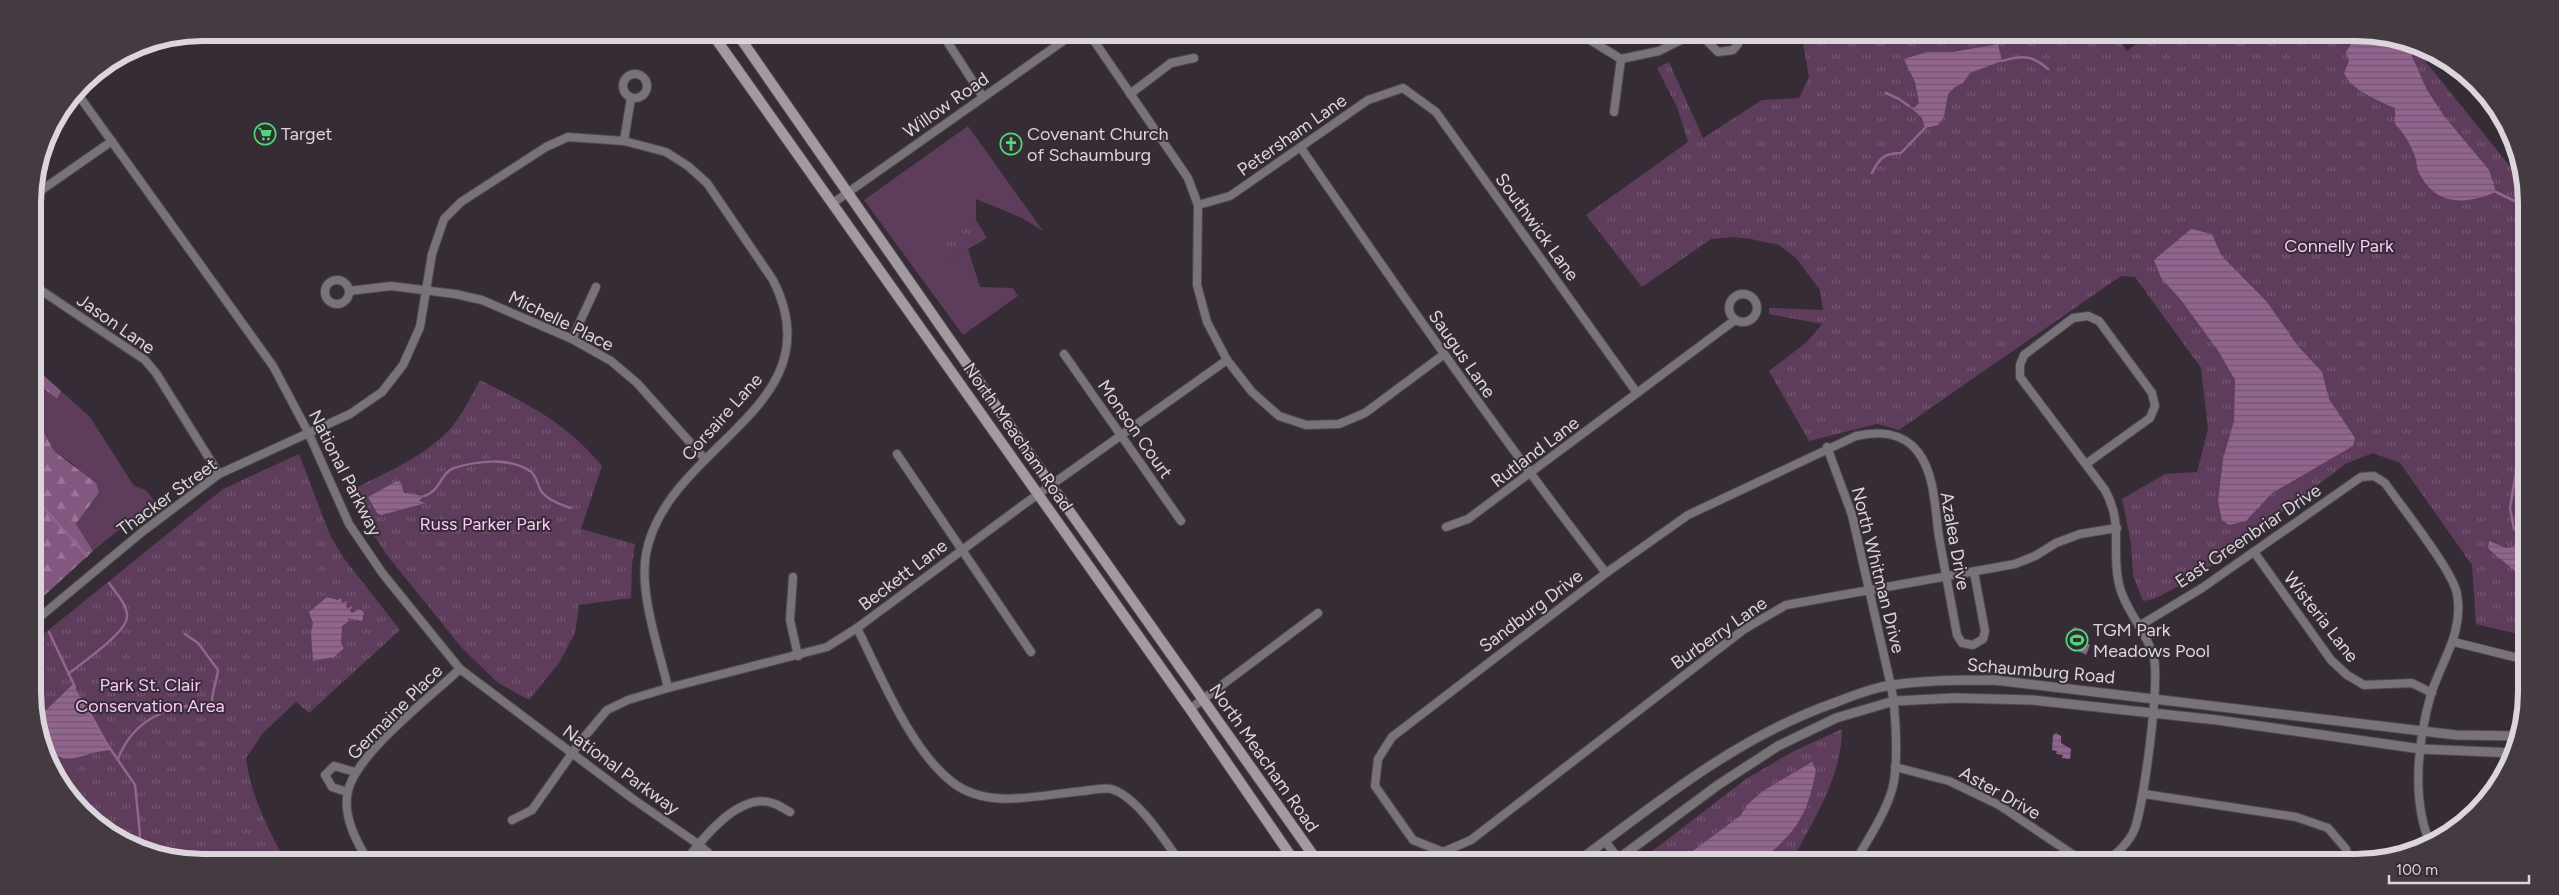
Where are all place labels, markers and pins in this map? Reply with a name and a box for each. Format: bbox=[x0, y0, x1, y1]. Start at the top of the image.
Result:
supermarket icon: Target bbox=[253, 122, 277, 146]
place label: Target bbox=[281, 123, 332, 145]
place label: Covenant Church of Schaumburg bbox=[1027, 123, 1169, 166]
church icon: Covenant Church of Schaumburg bbox=[999, 132, 1023, 156]
place label: TGM Park Meadows Pool bbox=[2093, 619, 2210, 662]
sports icon: TGM Park Meadows Pool bbox=[2065, 628, 2089, 652]

